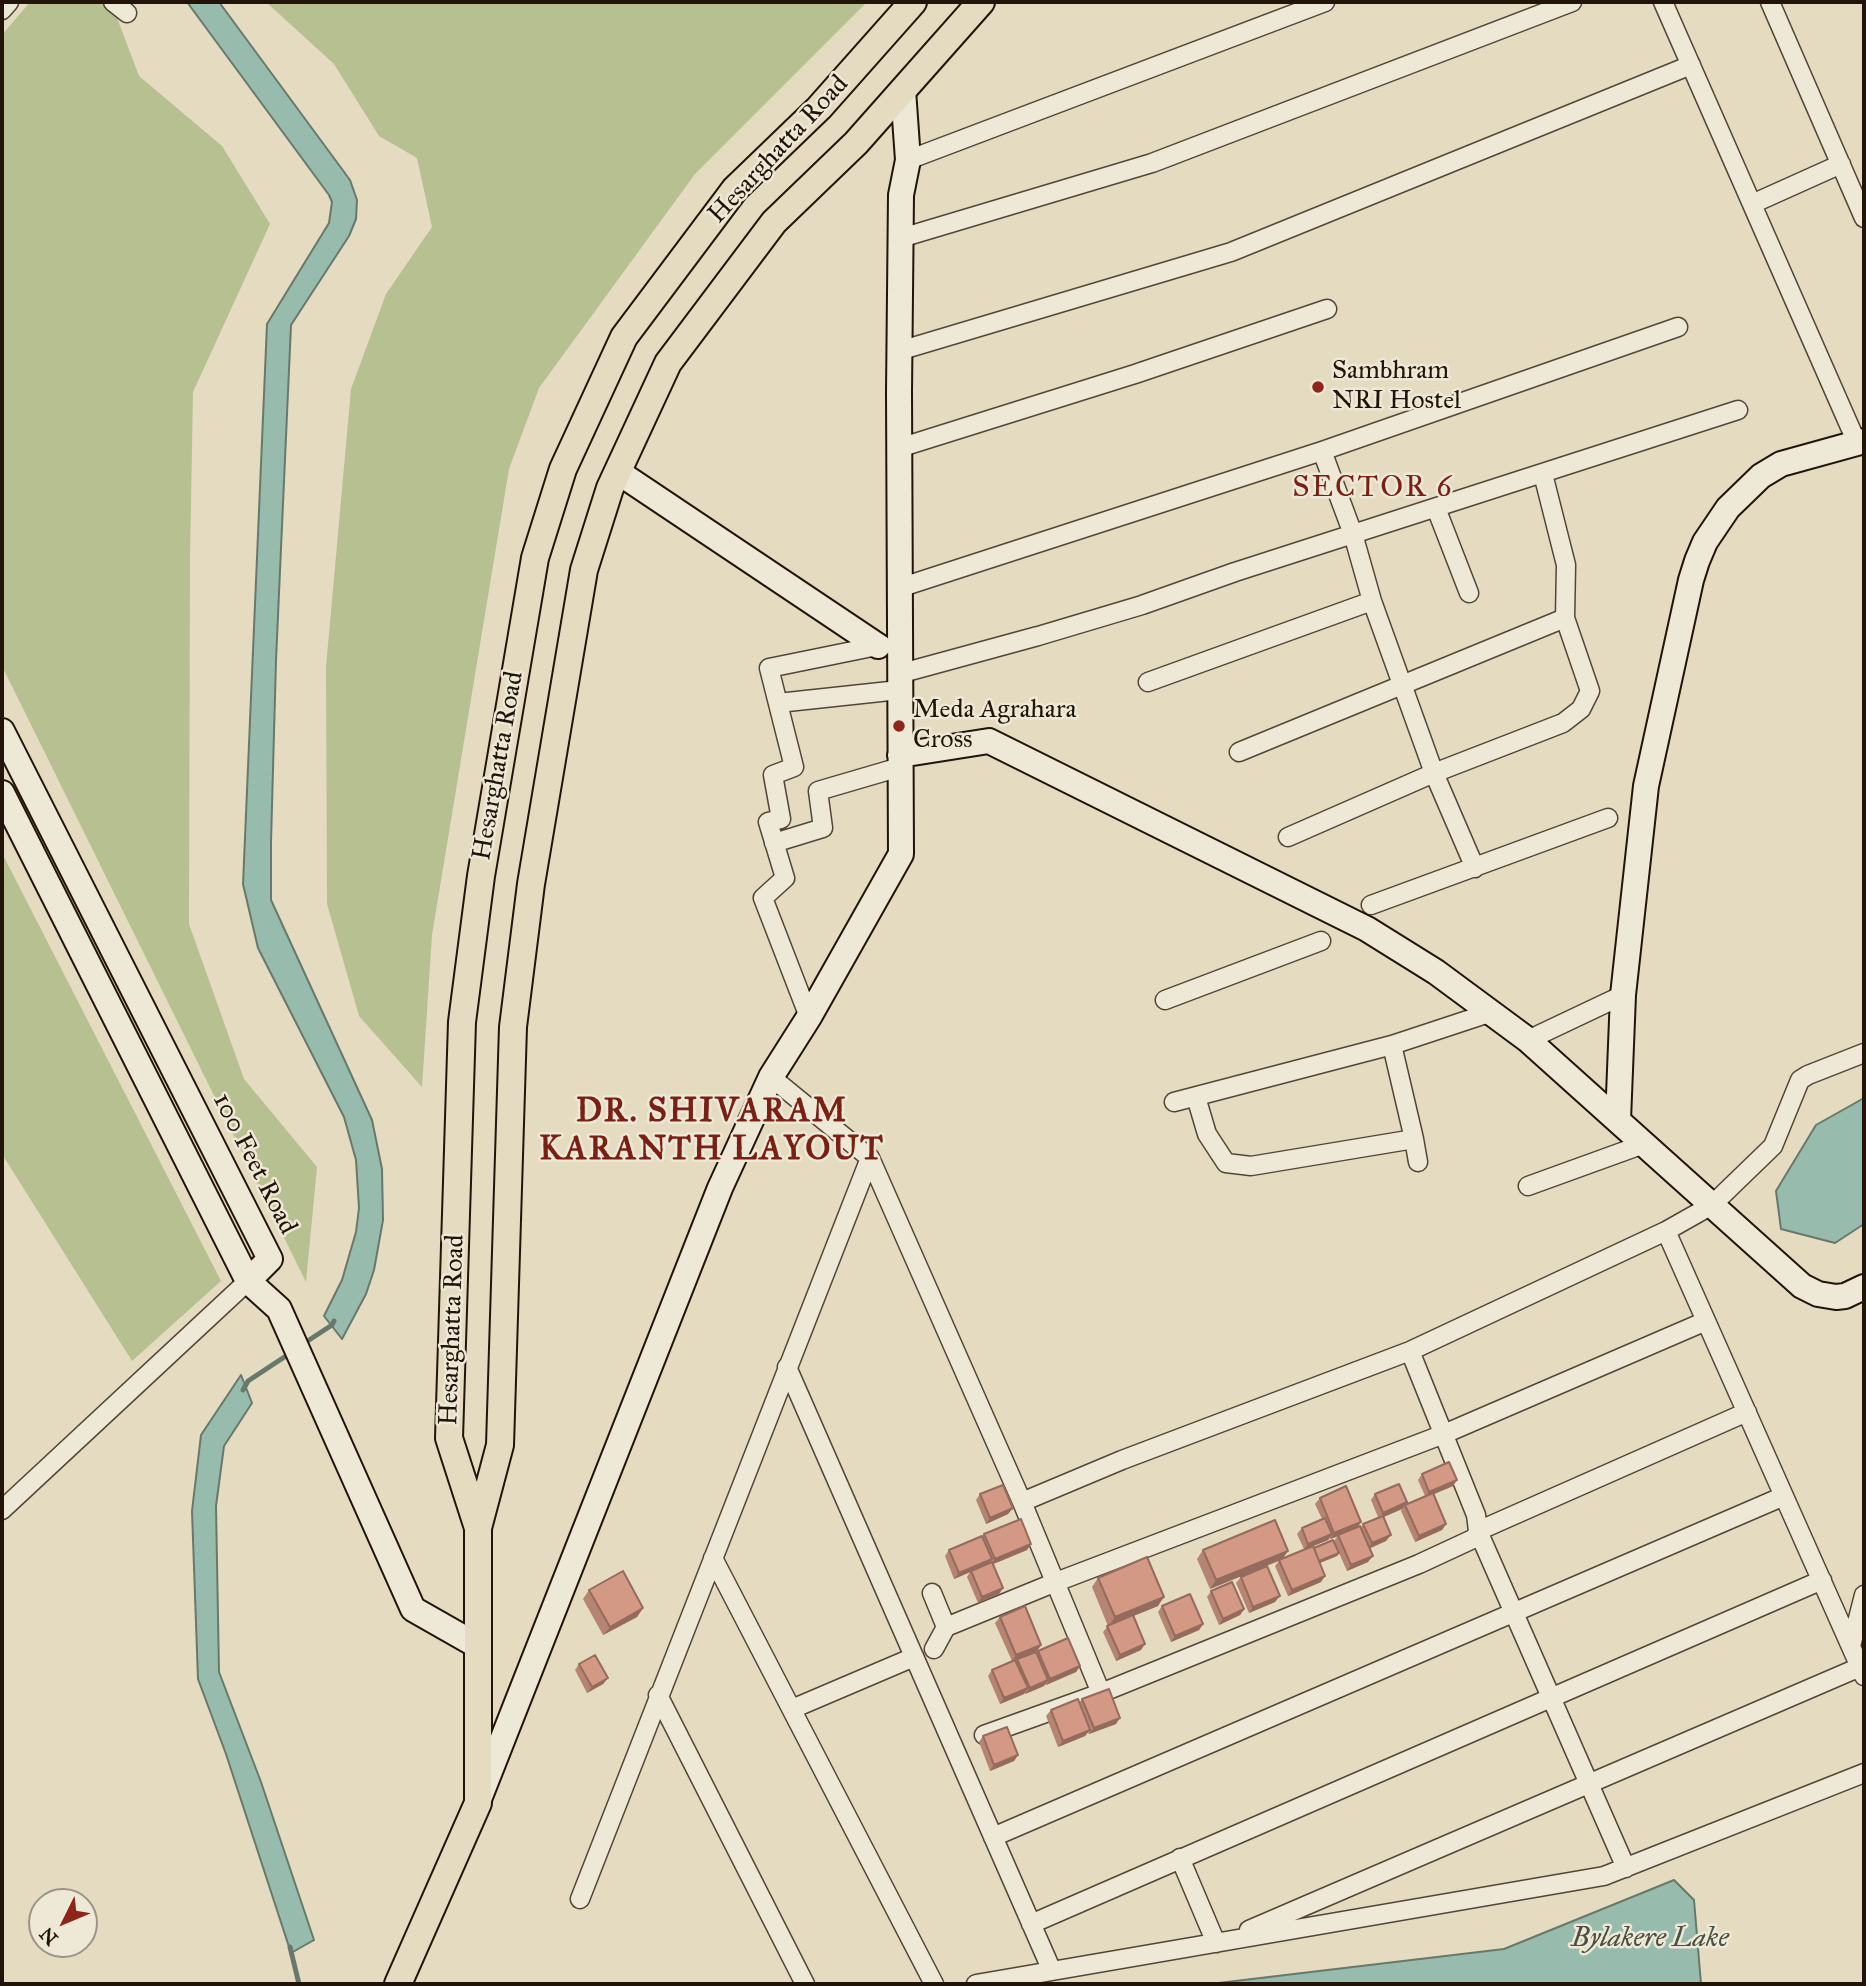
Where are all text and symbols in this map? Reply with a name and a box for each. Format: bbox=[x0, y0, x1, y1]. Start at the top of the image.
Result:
street label: Hesarghatta Road bbox=[702, 69, 856, 231]
place label: Sambhram NRI Hostel bbox=[1332, 356, 1461, 418]
marker: Sambhram NRI Hostel bbox=[1310, 379, 1326, 395]
district label: SECTOR 6 bbox=[1293, 471, 1453, 507]
street label: Hesarghatta Road bbox=[467, 669, 531, 863]
place label: Meda Agrahara Cross bbox=[913, 695, 1077, 756]
marker: Meda Agrahara Cross bbox=[891, 718, 907, 734]
street label: 100 Feet Road bbox=[205, 1088, 303, 1240]
district label: DR. SHIVARAM KARANTH LAYOUT bbox=[541, 1093, 883, 1171]
street label: Hesarghatta Road bbox=[434, 1234, 472, 1426]
north arrow bbox=[28, 1888, 98, 1958]
water label: Bylakere Lake bbox=[1571, 1922, 1729, 1956]
text: N bbox=[35, 1923, 63, 1950]

